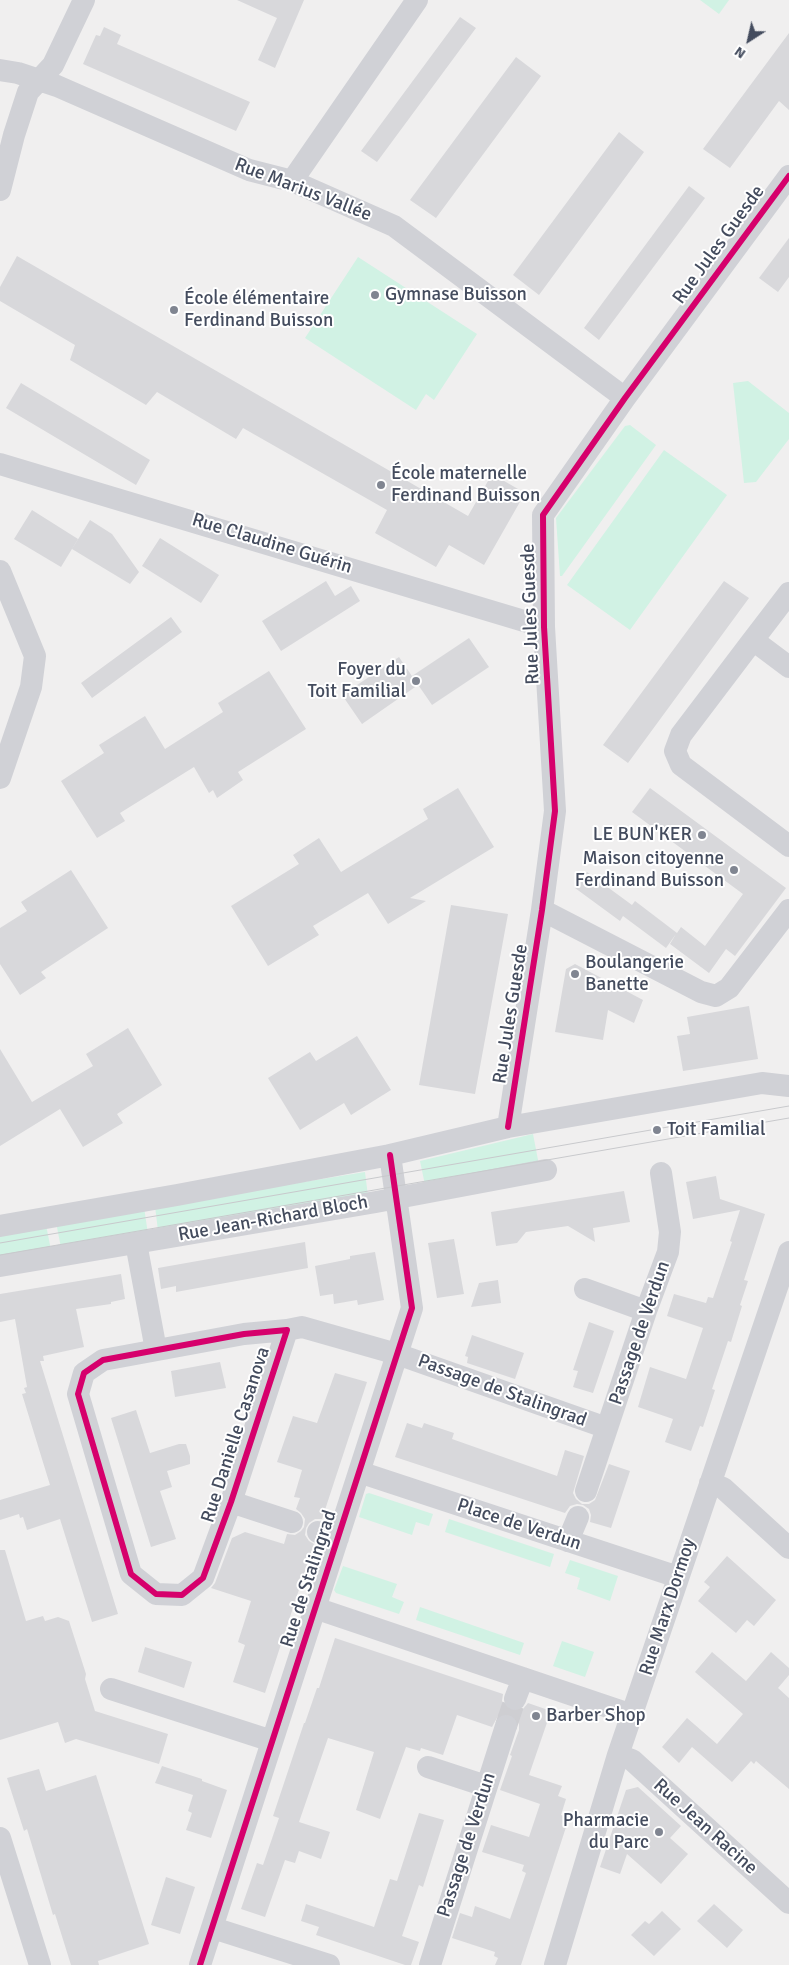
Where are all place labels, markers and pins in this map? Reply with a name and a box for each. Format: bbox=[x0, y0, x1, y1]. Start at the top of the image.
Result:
place label: Gymnase Buisson bbox=[385, 284, 527, 306]
place label: École élémentaire Ferdinand Buisson bbox=[184, 288, 333, 332]
marker: Gymnase Buisson bbox=[369, 289, 381, 301]
marker: École élémentaire Ferdinand Buisson bbox=[168, 304, 180, 316]
place label: École maternelle Ferdinand Buisson bbox=[391, 463, 540, 507]
marker: École maternelle Ferdinand Buisson bbox=[375, 479, 387, 491]
place label: Foyer du Toit Familial bbox=[307, 659, 406, 703]
marker: Foyer du Toit Familial bbox=[410, 675, 422, 687]
place label: LE BUN'KER bbox=[593, 824, 692, 846]
marker: LE BUN'KER bbox=[696, 829, 708, 841]
place label: Maison citoyenne Ferdinand Buisson bbox=[575, 848, 724, 892]
marker: Maison citoyenne Ferdinand Buisson bbox=[728, 864, 740, 876]
place label: Boulangerie Banette bbox=[585, 952, 684, 996]
marker: Boulangerie Banette bbox=[569, 968, 581, 980]
place label: Toit Familial bbox=[667, 1119, 766, 1141]
marker: Toit Familial bbox=[651, 1124, 663, 1136]
place label: Barber Shop bbox=[546, 1705, 646, 1727]
marker: Barber Shop bbox=[530, 1710, 542, 1722]
place label: Pharmacie du Parc bbox=[563, 1810, 649, 1854]
marker: Pharmacie du Parc bbox=[653, 1826, 665, 1838]

